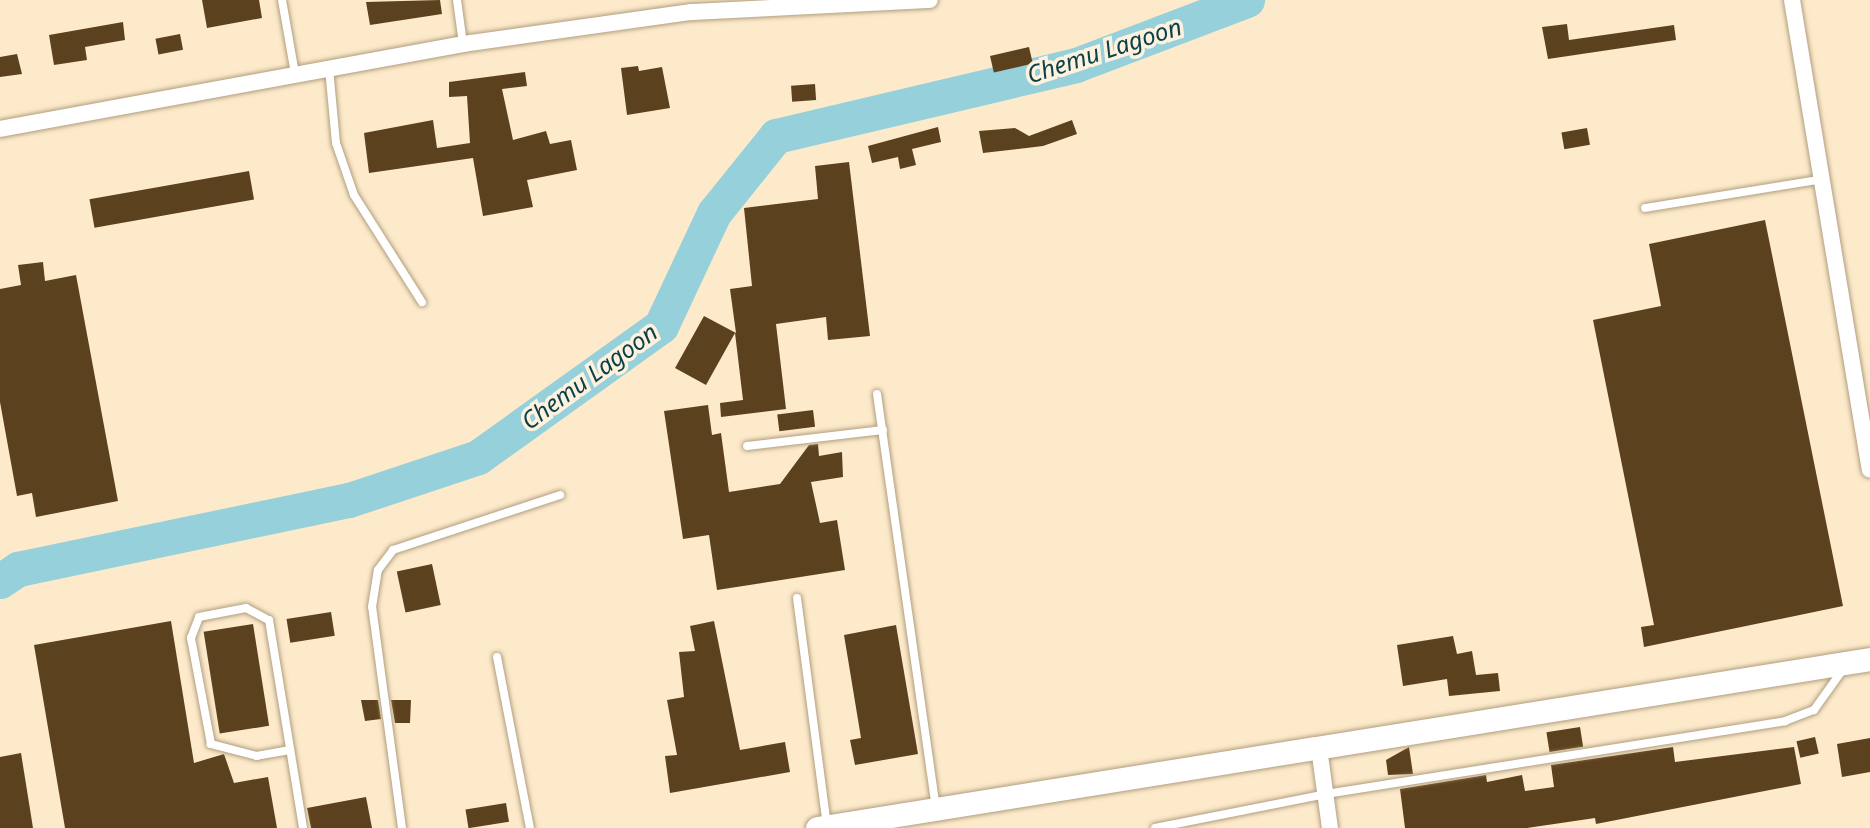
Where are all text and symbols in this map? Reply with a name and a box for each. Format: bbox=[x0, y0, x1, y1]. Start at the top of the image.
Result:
water label: Chemu Lagoon bbox=[1023, 11, 1185, 89]
water label: Chemu Lagoon bbox=[515, 317, 663, 435]

